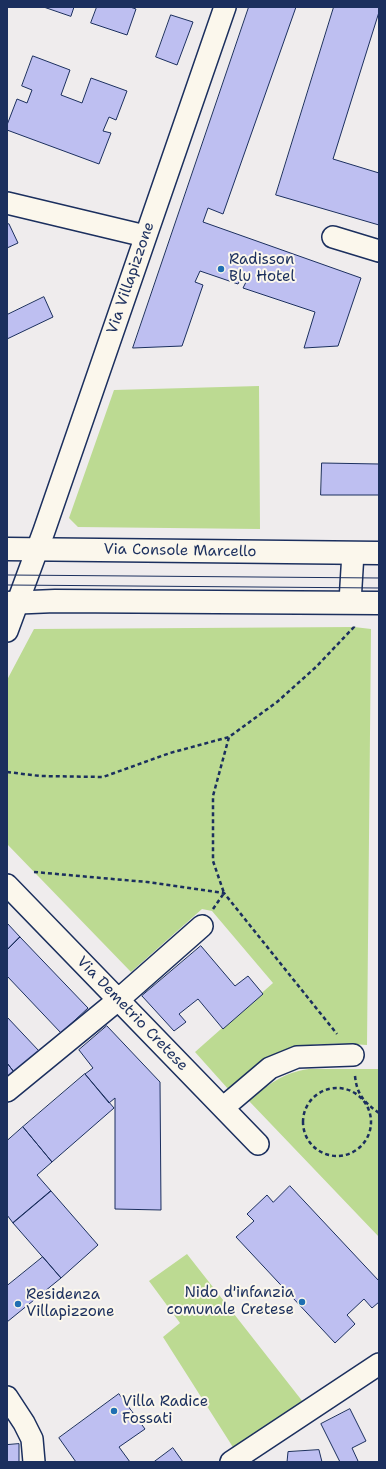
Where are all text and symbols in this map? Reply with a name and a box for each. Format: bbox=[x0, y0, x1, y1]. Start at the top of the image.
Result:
street label: Via Villapizzone bbox=[103, 220, 159, 336]
place label: Radisson Blu Hotel bbox=[229, 251, 295, 286]
marker: Radisson Blu Hotel bbox=[216, 264, 226, 274]
street label: Via Console Marcello bbox=[103, 541, 257, 561]
street label: Via Demetrio Cretese bbox=[73, 953, 191, 1075]
place label: Nido d'infanzia comunale Cretese bbox=[167, 1284, 294, 1319]
place label: Residenza Villapizzone bbox=[26, 1286, 114, 1321]
marker: Nido d'infanzia comunale Cretese bbox=[297, 1297, 307, 1307]
marker: Residenza Villapizzone bbox=[13, 1299, 23, 1309]
place label: Villa Radice Fossati bbox=[122, 1393, 208, 1428]
marker: Villa Radice Fossati bbox=[109, 1406, 119, 1416]

